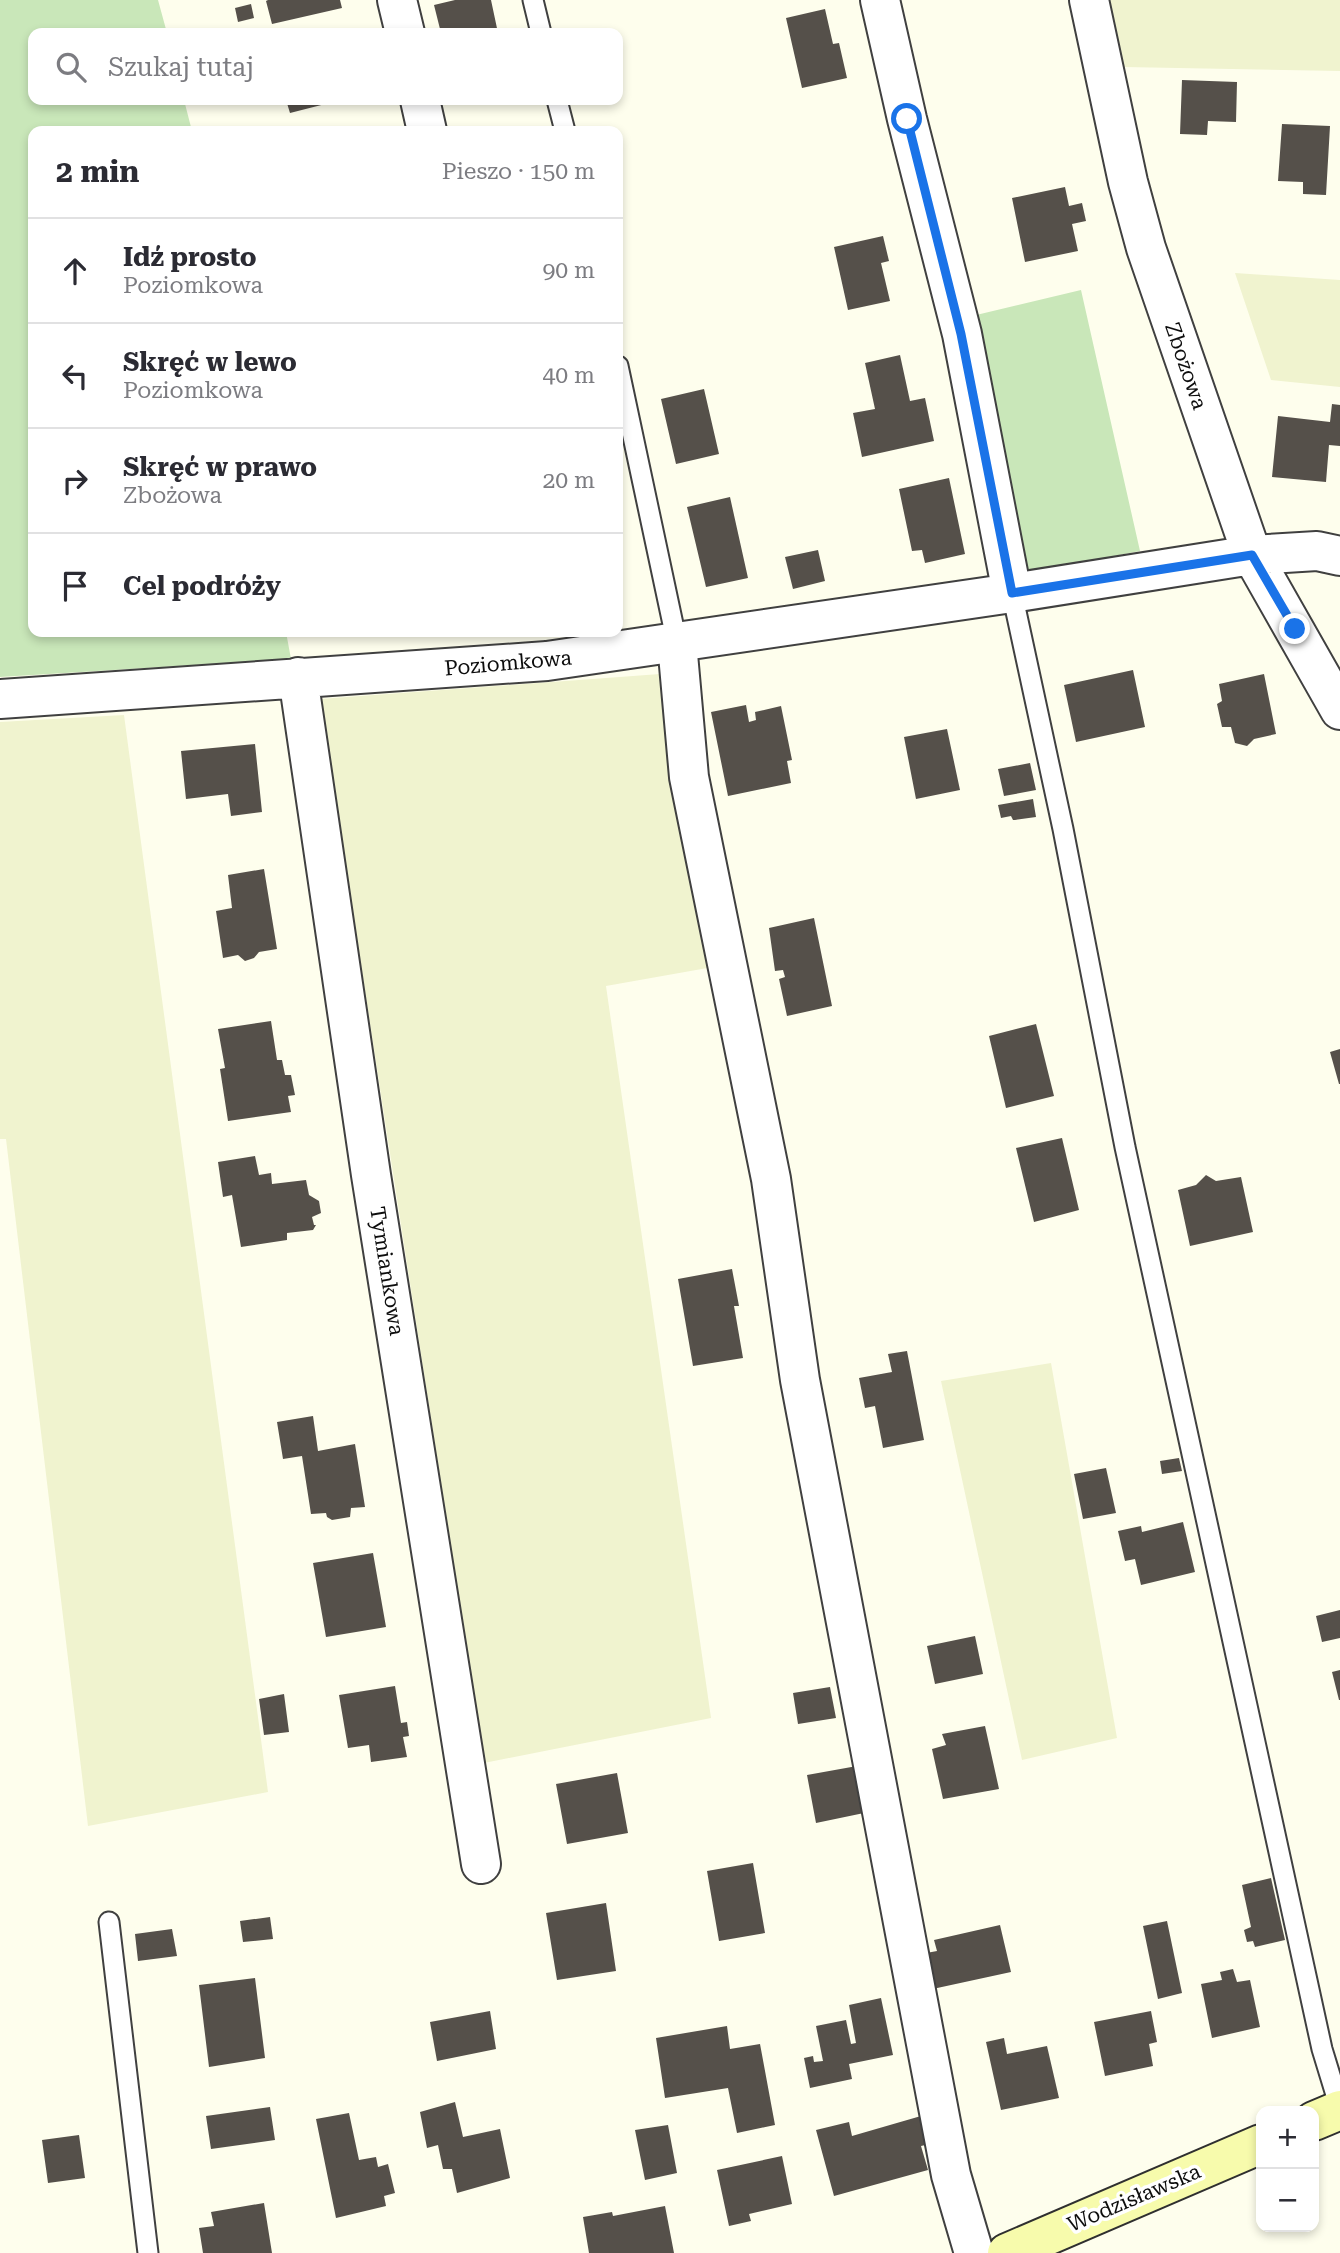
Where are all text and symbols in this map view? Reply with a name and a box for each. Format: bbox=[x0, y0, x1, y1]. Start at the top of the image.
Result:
search box bbox=[28, 28, 623, 105]
icon: search bbox=[52, 48, 90, 86]
text: Szukaj tutaj bbox=[108, 52, 254, 82]
route start bbox=[891, 103, 922, 134]
text: 2 min bbox=[56, 154, 139, 189]
text: Pieszo · 150 m bbox=[442, 158, 595, 185]
text: Idź prosto bbox=[123, 242, 257, 272]
icon: ahead bbox=[56, 252, 94, 290]
text: 90 m bbox=[542, 257, 595, 284]
text: Poziomkowa bbox=[123, 272, 263, 299]
street label: Zbożowa bbox=[1160, 319, 1212, 413]
text: Skręć w lewo bbox=[123, 347, 297, 377]
icon: left bbox=[56, 357, 94, 395]
text: 40 m bbox=[542, 362, 595, 389]
text: Poziomkowa bbox=[123, 377, 263, 404]
text: Skręć w prawo bbox=[123, 452, 317, 482]
icon: right bbox=[56, 462, 94, 500]
text: 20 m bbox=[542, 467, 595, 494]
text: Zbożowa bbox=[123, 482, 222, 509]
icon: arrive bbox=[56, 567, 94, 605]
text: Cel podróży bbox=[123, 571, 281, 601]
route end bbox=[1279, 613, 1310, 644]
street label: Poziomkowa bbox=[443, 645, 573, 681]
street label: Tymiankowa bbox=[365, 1205, 409, 1338]
map controls bbox=[1256, 2106, 1319, 2232]
button: + bbox=[1256, 2106, 1319, 2169]
street label: Wodzisławska bbox=[1064, 2159, 1205, 2237]
button: − bbox=[1256, 2169, 1319, 2232]

